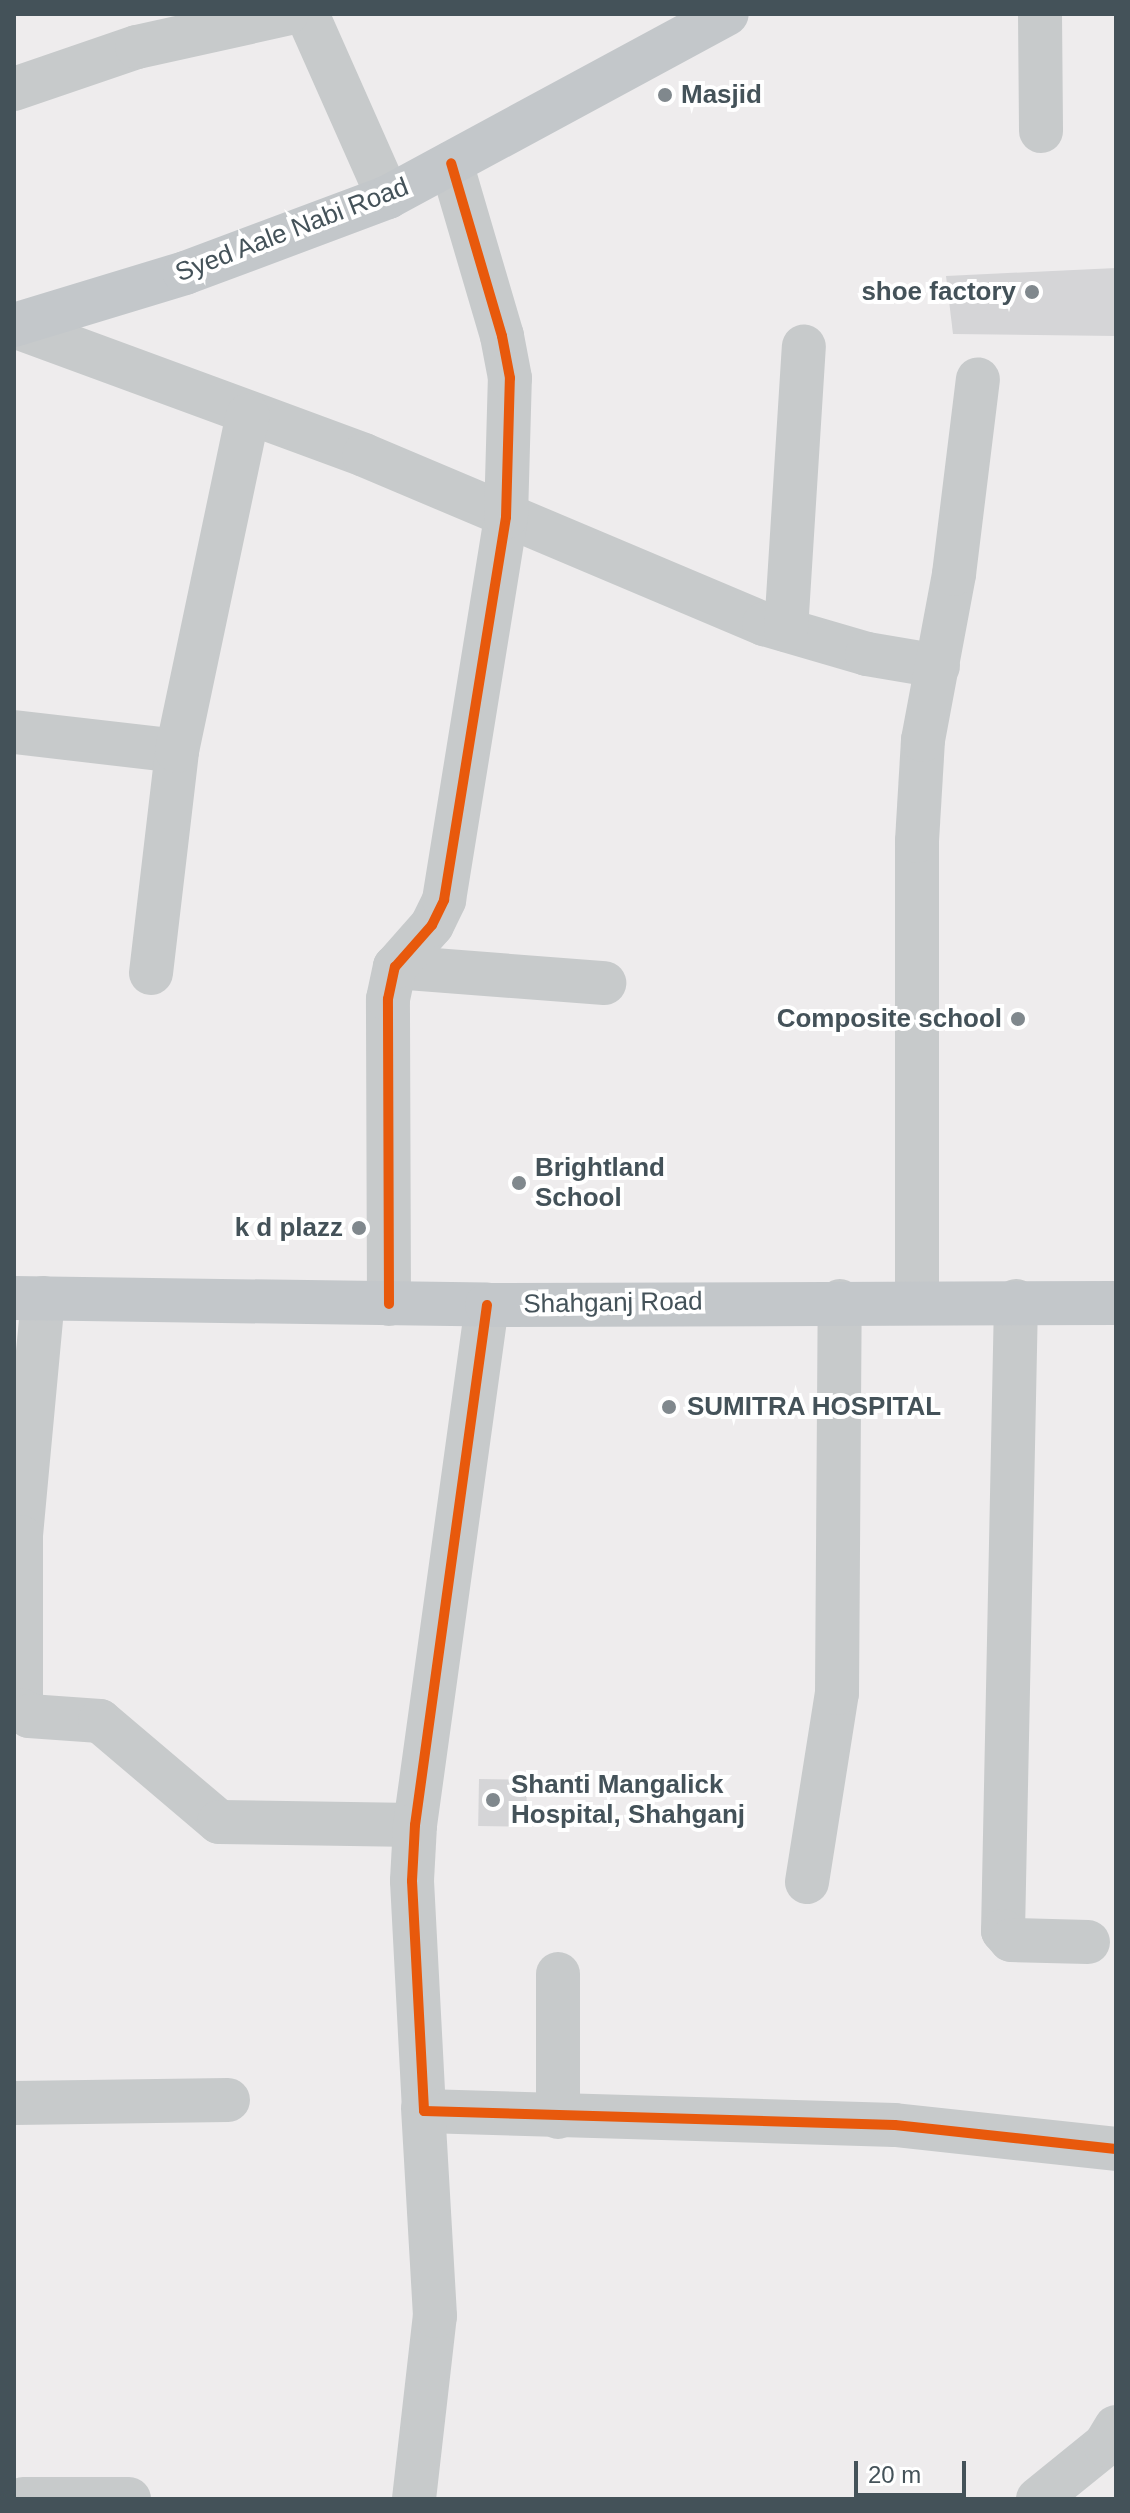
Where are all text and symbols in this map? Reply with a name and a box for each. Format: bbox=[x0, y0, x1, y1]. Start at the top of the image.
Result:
place label: Masjid bbox=[681, 79, 762, 111]
marker: Masjid bbox=[656, 86, 674, 104]
street label: Syed Aale Nabi Road bbox=[170, 171, 414, 289]
place label: shoe factory bbox=[861, 276, 1016, 308]
marker: shoe factory bbox=[1023, 283, 1041, 301]
place label: Composite school bbox=[777, 1003, 1002, 1035]
marker: Composite school bbox=[1009, 1010, 1027, 1028]
place label: Brightland School bbox=[535, 1152, 665, 1214]
marker: Brightland School bbox=[510, 1174, 528, 1192]
place label: k d plazz bbox=[235, 1212, 343, 1244]
marker: k d plazz bbox=[350, 1219, 368, 1237]
street label: Shahganj Road bbox=[523, 1286, 703, 1320]
place label: SUMITRA HOSPITAL bbox=[687, 1391, 942, 1423]
marker: SUMITRA HOSPITAL bbox=[658, 1396, 680, 1418]
place label: Shanti Mangalick Hospital, Shahganj bbox=[511, 1769, 745, 1830]
marker: Shanti Mangalick Hospital, Shahganj bbox=[482, 1789, 504, 1811]
scale bar bbox=[858, 2445, 970, 2495]
text: 20 m bbox=[868, 2461, 921, 2488]

